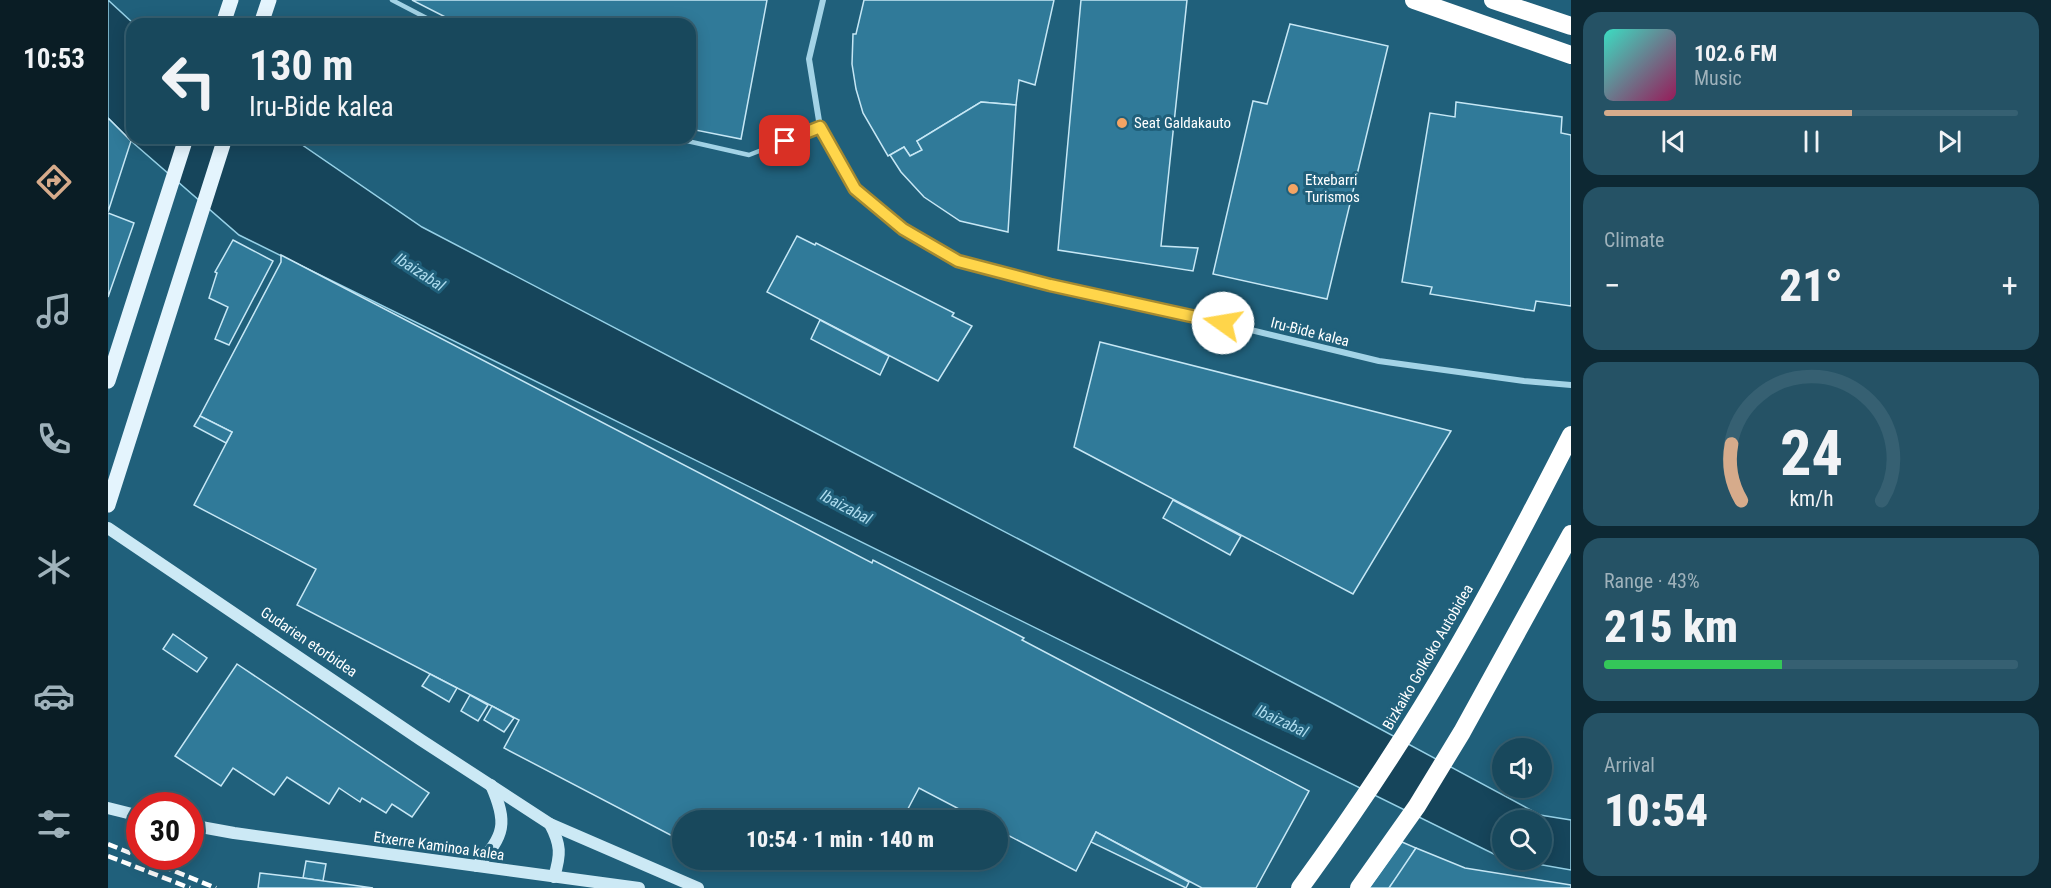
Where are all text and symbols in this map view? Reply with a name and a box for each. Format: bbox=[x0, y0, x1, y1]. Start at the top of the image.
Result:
text: 130 m bbox=[249, 41, 354, 90]
text: 102.6 FM bbox=[1694, 41, 1777, 66]
icon: left bbox=[150, 42, 228, 120]
text: 10:53 bbox=[23, 43, 85, 75]
text: Music bbox=[1694, 66, 1742, 90]
text: Iru-Bide kalea bbox=[249, 91, 394, 123]
place label: Seat Galdakauto bbox=[1134, 114, 1231, 132]
pin bbox=[759, 115, 810, 166]
marker: Seat Galdakauto bbox=[1115, 116, 1129, 130]
icon: arrive bbox=[768, 124, 801, 157]
icon: previous bbox=[1657, 125, 1690, 158]
icon: pause bbox=[1795, 125, 1828, 158]
icon: next bbox=[1933, 125, 1966, 158]
icon: directions bbox=[33, 161, 75, 203]
place label: Etxebarri Turismos bbox=[1305, 171, 1360, 206]
marker: Etxebarri Turismos bbox=[1286, 182, 1300, 196]
text: Climate bbox=[1604, 228, 1664, 252]
water label: Ibaizabal bbox=[392, 249, 449, 295]
text: 21° bbox=[1779, 259, 1843, 312]
text: − bbox=[1604, 266, 1621, 305]
text: + bbox=[2002, 266, 2018, 305]
icon: music bbox=[33, 290, 75, 332]
position arrow bbox=[1191, 291, 1255, 355]
street label: Iru-Bide kalea bbox=[1269, 314, 1351, 350]
text: 24 bbox=[1779, 417, 1843, 490]
icon: phone bbox=[33, 418, 75, 460]
water label: Ibaizabal bbox=[817, 486, 875, 529]
text: km/h bbox=[1789, 486, 1833, 511]
icon: climate bbox=[33, 546, 75, 588]
text: Range · 43% bbox=[1604, 569, 1700, 593]
street label: Bizkaiko Golkoko Autobidea bbox=[1379, 581, 1477, 733]
text: 215 km bbox=[1604, 600, 1738, 653]
street label: Gudarien etorbidea bbox=[257, 603, 361, 681]
icon: car bbox=[33, 675, 75, 717]
water label: Ibaizabal bbox=[1253, 701, 1312, 742]
map controls bbox=[1492, 738, 1552, 870]
button: sound bbox=[1492, 738, 1552, 798]
text: Arrival bbox=[1604, 753, 1655, 777]
text: 10:54 bbox=[1604, 784, 1708, 837]
speed limit sign: 30 bbox=[126, 792, 204, 870]
icon: filters bbox=[33, 803, 75, 845]
button: search bbox=[1492, 810, 1552, 870]
text: 10:54 · 1 min · 140 m bbox=[746, 827, 934, 852]
street label: Etxerre Kaminoa kalea bbox=[372, 828, 506, 864]

